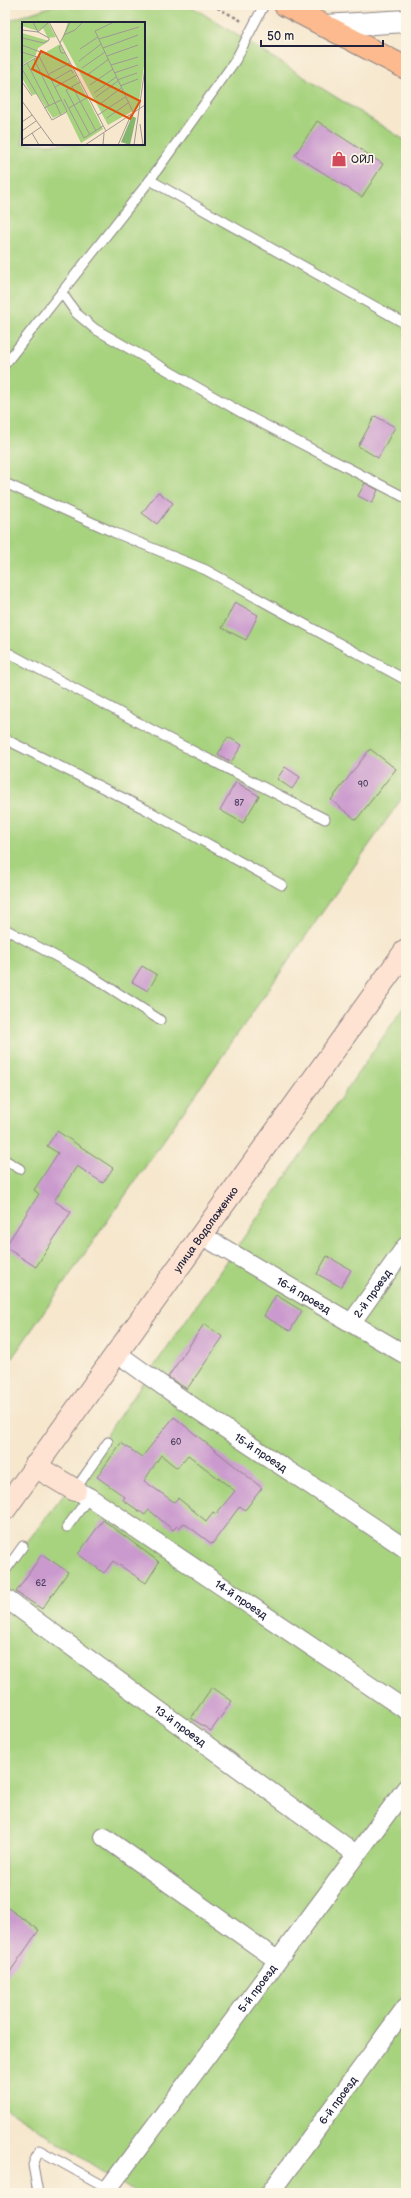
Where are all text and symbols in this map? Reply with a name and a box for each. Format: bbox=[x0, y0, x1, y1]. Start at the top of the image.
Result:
inset map bbox=[22, 22, 145, 145]
scale bar bbox=[261, 22, 383, 48]
text: 50 m bbox=[267, 29, 294, 44]
shop icon: ОЙЛ bbox=[330, 150, 348, 168]
place label: ОЙЛ bbox=[351, 153, 374, 166]
house number: 90 bbox=[358, 779, 368, 790]
house number: 87 bbox=[234, 798, 244, 809]
street label: улица Водолаженко bbox=[171, 1184, 241, 1275]
street label: 2-й проезд bbox=[351, 1267, 394, 1320]
street label: 16-й проезд bbox=[274, 1275, 333, 1317]
street label: 15-й проезд bbox=[232, 1431, 290, 1475]
house number: 60 bbox=[171, 1437, 181, 1448]
street label: 14-й проезд bbox=[212, 1577, 270, 1622]
house number: 62 bbox=[36, 1578, 47, 1589]
street label: 13-й проезд bbox=[152, 1703, 209, 1750]
street label: 5-й проезд bbox=[236, 1962, 280, 2015]
street label: 6-й проезд bbox=[316, 2074, 360, 2127]

